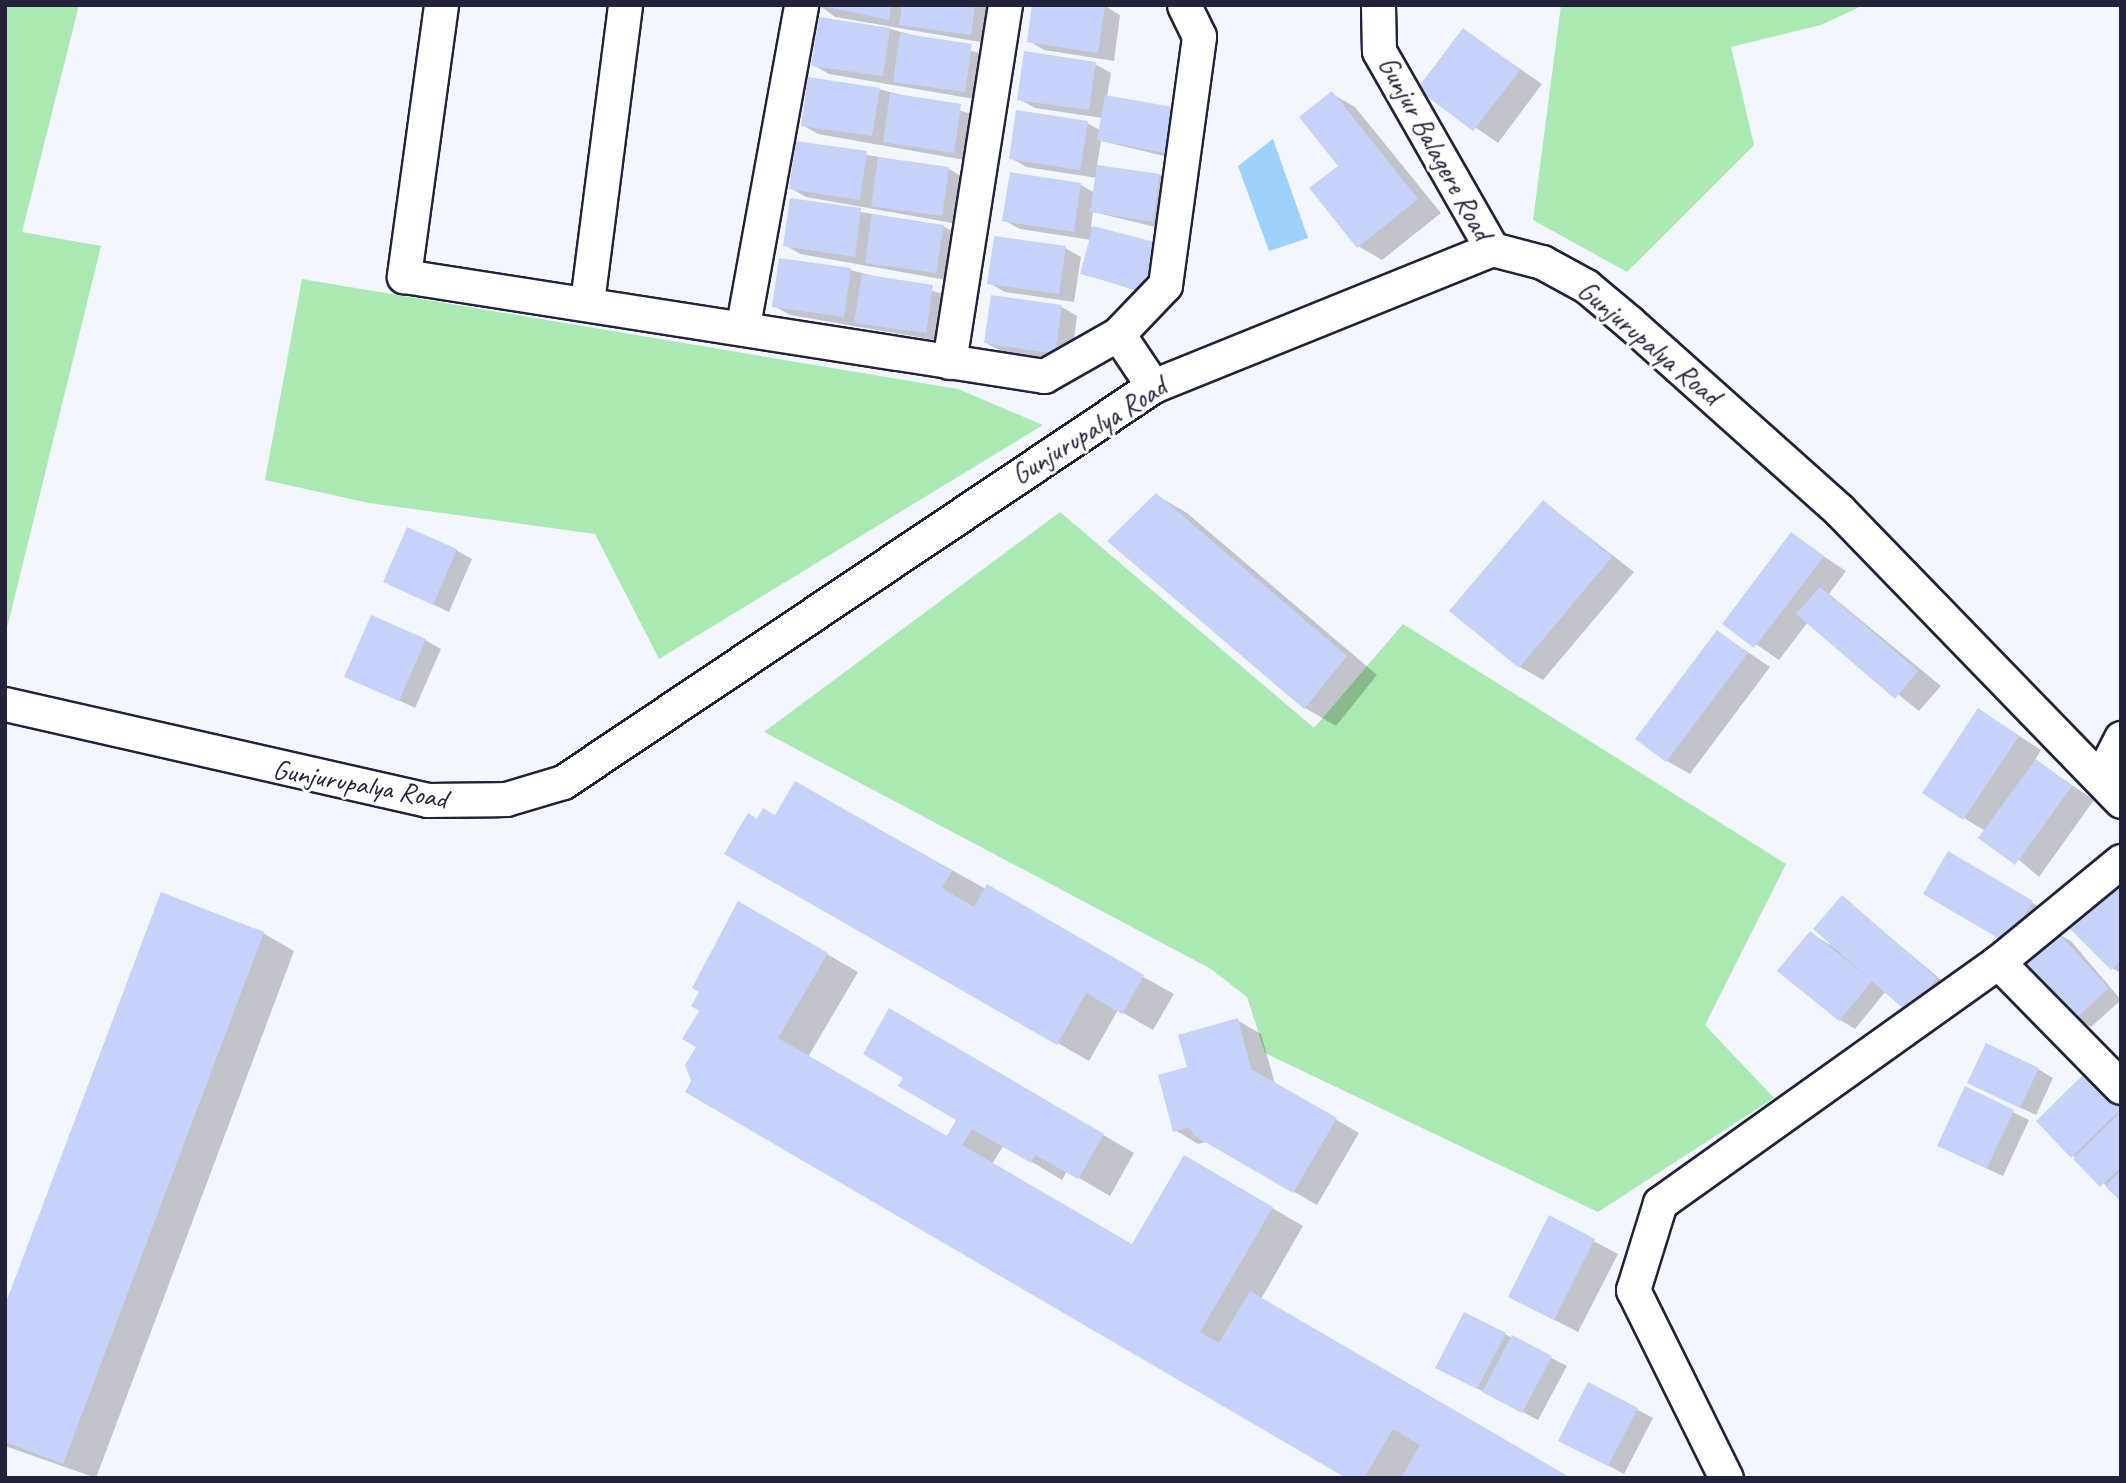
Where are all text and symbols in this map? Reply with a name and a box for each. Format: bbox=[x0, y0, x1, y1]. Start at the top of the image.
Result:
street label: Gunjur Balagere Road bbox=[1371, 51, 1499, 245]
street label: Gunjurupalya Road bbox=[1571, 274, 1727, 412]
street label: Gunjurupalya Road bbox=[1006, 370, 1172, 492]
street label: Gunjurupalya Road bbox=[271, 752, 449, 816]

